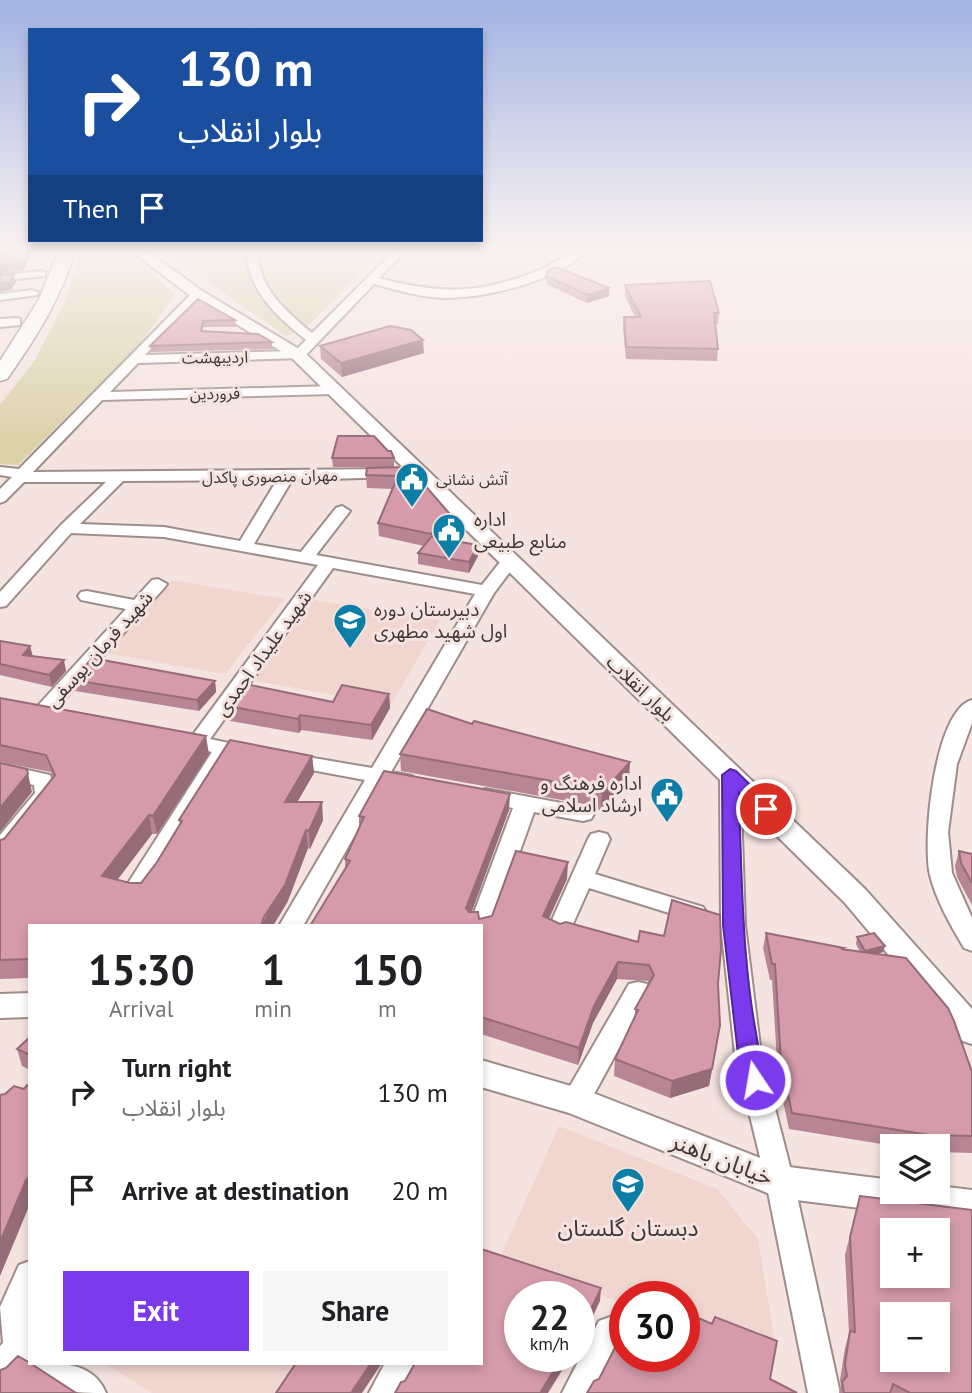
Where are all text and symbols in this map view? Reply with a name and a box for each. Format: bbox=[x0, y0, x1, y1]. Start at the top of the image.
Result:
text: 130 m bbox=[178, 36, 313, 100]
icon: right bbox=[63, 56, 154, 147]
text: بلوار انقلاب bbox=[178, 109, 322, 151]
icon: arrive bbox=[133, 189, 171, 227]
text: Then bbox=[63, 192, 119, 225]
street label: اردیبهشت bbox=[182, 346, 248, 368]
street label: فروردین bbox=[190, 383, 240, 403]
public building icon: آتش نشانی bbox=[393, 460, 431, 509]
street label: مهران منصوری پاکدل bbox=[202, 465, 338, 488]
place label: آتش نشانی bbox=[436, 469, 509, 489]
place label: اداره منابع طبیعی bbox=[474, 507, 567, 556]
public building icon: اداره منابع طبیعی bbox=[430, 511, 468, 560]
street label: شهید فرمان یوسفی bbox=[40, 586, 158, 712]
street label: شهید علیداد احمدی bbox=[209, 586, 317, 720]
place label: دبیرستان دوره اول شهید مطهری bbox=[374, 597, 507, 643]
school or university icon: دبیرستان دوره اول شهید مطهری bbox=[331, 601, 369, 650]
street label: بلوار انقلاب bbox=[602, 650, 680, 726]
place label: اداره فرهنگ و ارشاد اسلامی bbox=[540, 771, 642, 817]
public building icon: اداره فرهنگ و ارشاد اسلامی bbox=[648, 775, 686, 824]
pin bbox=[736, 779, 796, 839]
icon: arrive bbox=[747, 790, 785, 828]
text: 15:30 bbox=[88, 942, 194, 997]
text: 1 bbox=[261, 942, 285, 997]
text: 150 bbox=[352, 942, 423, 997]
text: Arrival bbox=[109, 994, 173, 1023]
text: min bbox=[254, 994, 292, 1023]
text: m bbox=[378, 994, 397, 1023]
position arrow bbox=[718, 1043, 792, 1117]
text: Turn right bbox=[122, 1051, 231, 1084]
icon: right bbox=[63, 1073, 101, 1111]
text: 130 m bbox=[377, 1076, 448, 1109]
text: بلوار انقلاب bbox=[122, 1093, 226, 1122]
street label: خیابان باهنر bbox=[666, 1126, 777, 1191]
map controls bbox=[880, 1134, 950, 1372]
button: layers bbox=[880, 1134, 950, 1204]
school or university icon: دبستان گلستان bbox=[609, 1165, 647, 1214]
icon: arrive bbox=[63, 1171, 101, 1209]
text: Arrive at destination bbox=[122, 1174, 349, 1207]
text: 20 m bbox=[392, 1174, 448, 1207]
place label: دبستان گلستان bbox=[558, 1213, 698, 1242]
button: + bbox=[880, 1218, 950, 1288]
button: Exit bbox=[63, 1271, 249, 1351]
button: Share bbox=[263, 1271, 448, 1351]
speed limit sign: 30 bbox=[609, 1281, 700, 1372]
text: 22 bbox=[530, 1294, 569, 1340]
button: − bbox=[880, 1302, 950, 1372]
text: km/h bbox=[530, 1332, 569, 1355]

